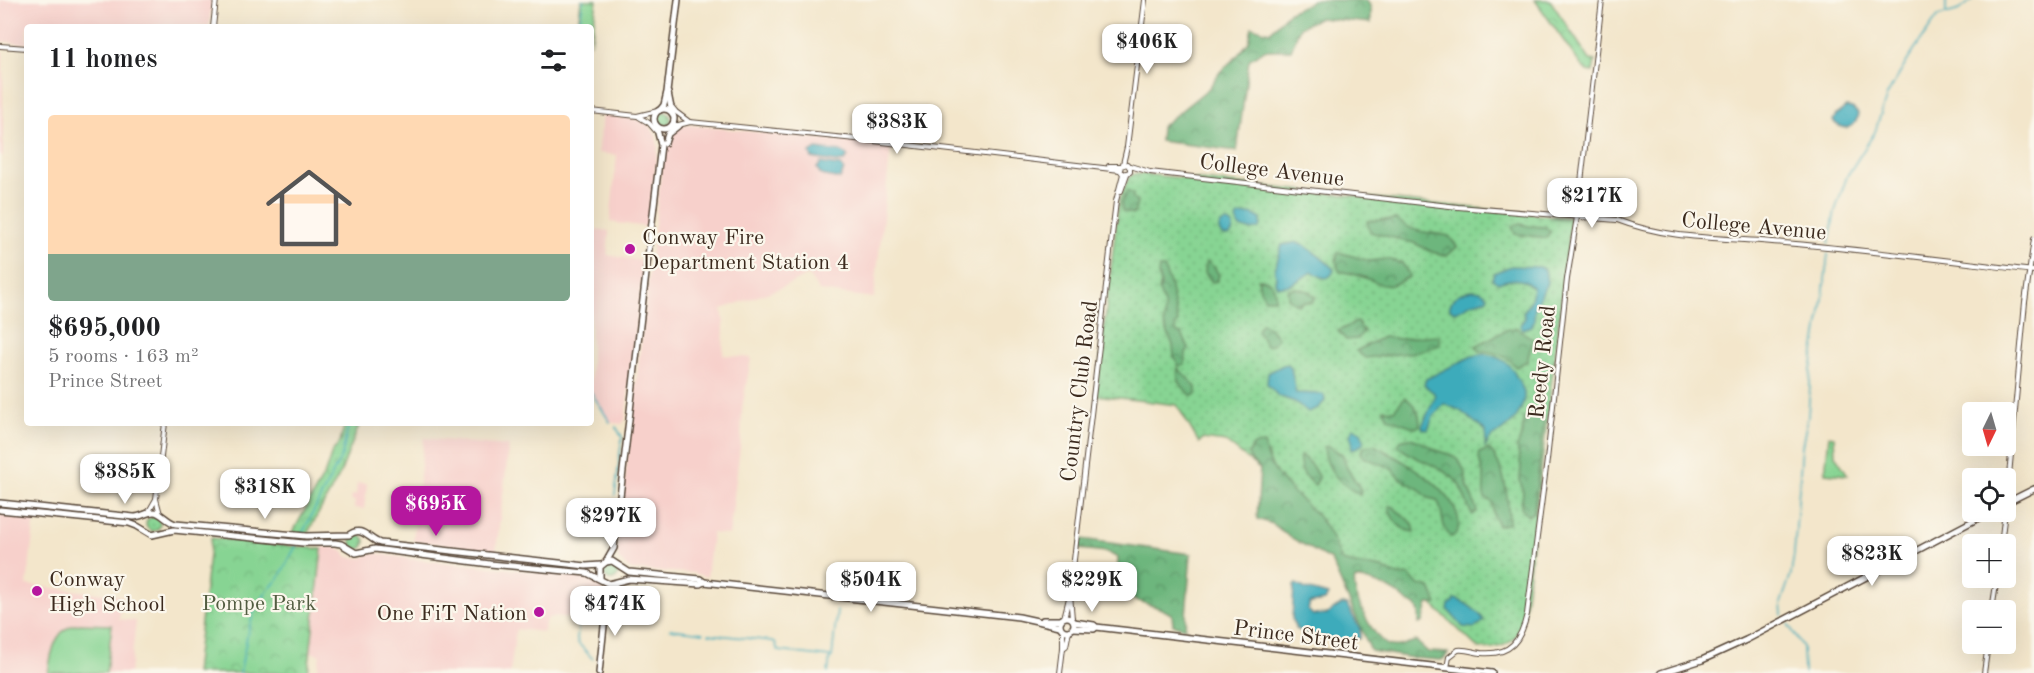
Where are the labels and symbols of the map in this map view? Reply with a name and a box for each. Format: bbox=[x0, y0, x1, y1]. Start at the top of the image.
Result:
pin: $406K bbox=[1105, 24, 1189, 75]
pin: $383K bbox=[855, 104, 939, 155]
street label: College Avenue bbox=[1198, 151, 1345, 191]
pin: $217K bbox=[1550, 178, 1634, 229]
street label: College Avenue bbox=[1680, 210, 1827, 244]
place label: Conway Fire Department Station 4 bbox=[642, 227, 849, 274]
marker: Conway Fire Department Station 4 bbox=[623, 242, 637, 256]
street label: Country Club Road bbox=[1058, 299, 1102, 483]
street label: Reedy Road bbox=[1526, 304, 1560, 420]
north arrow bbox=[1962, 402, 2016, 456]
pin: $385K bbox=[83, 454, 167, 505]
pin: $318K bbox=[223, 469, 307, 520]
pin: $695K bbox=[394, 486, 478, 537]
pin: $297K bbox=[569, 498, 653, 549]
pin: $823K bbox=[1830, 536, 1914, 587]
pin: $504K bbox=[829, 562, 913, 613]
pin: $229K bbox=[1050, 562, 1134, 613]
place label: Conway High School bbox=[49, 569, 165, 616]
marker: Conway High School bbox=[30, 584, 44, 598]
pin: $474K bbox=[573, 586, 657, 637]
park label: Pompe Park bbox=[201, 593, 317, 615]
place label: One FiT Nation bbox=[377, 603, 527, 625]
marker: One FiT Nation bbox=[532, 605, 546, 619]
street label: Prince Street bbox=[1232, 617, 1360, 655]

